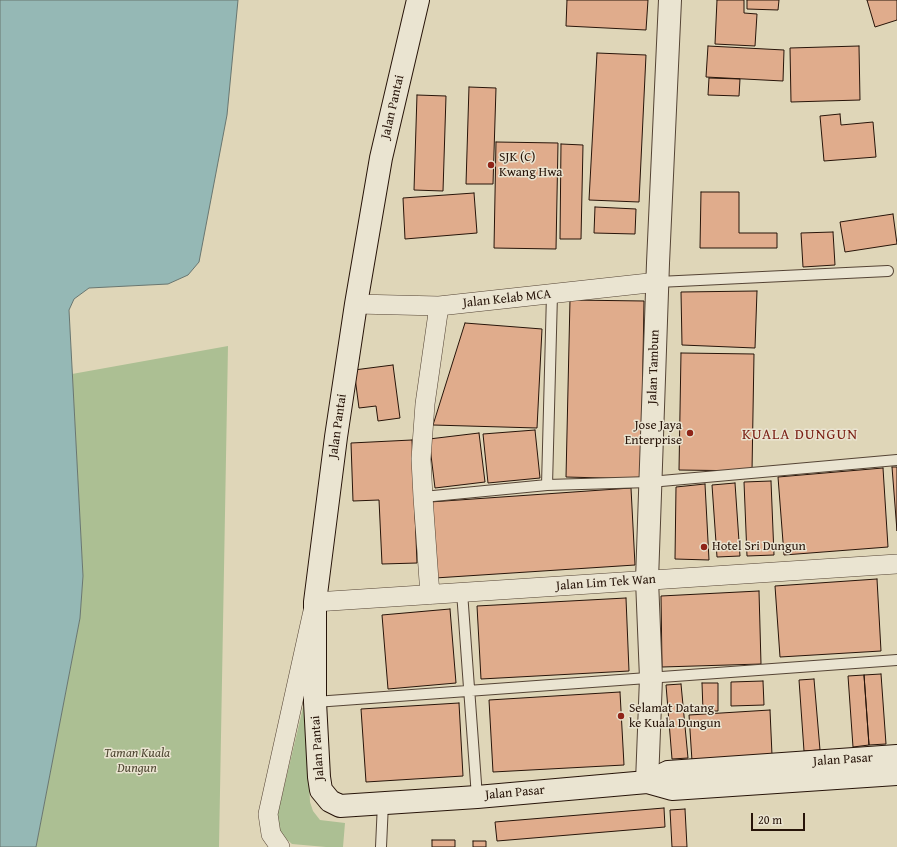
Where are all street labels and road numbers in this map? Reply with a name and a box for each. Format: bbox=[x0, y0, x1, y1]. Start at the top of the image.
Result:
street label: Jalan Pantai bbox=[378, 74, 408, 140]
street label: Jalan Kelab MCA bbox=[462, 287, 552, 311]
street label: Jalan Tambun bbox=[645, 329, 663, 405]
street label: Jalan Pantai bbox=[326, 393, 350, 459]
street label: Jalan Lim Tek Wan bbox=[556, 572, 656, 594]
street label: Jalan Pantai bbox=[308, 715, 328, 781]
street label: Jalan Pasar bbox=[813, 750, 873, 770]
street label: Jalan Pasar bbox=[484, 783, 546, 803]

